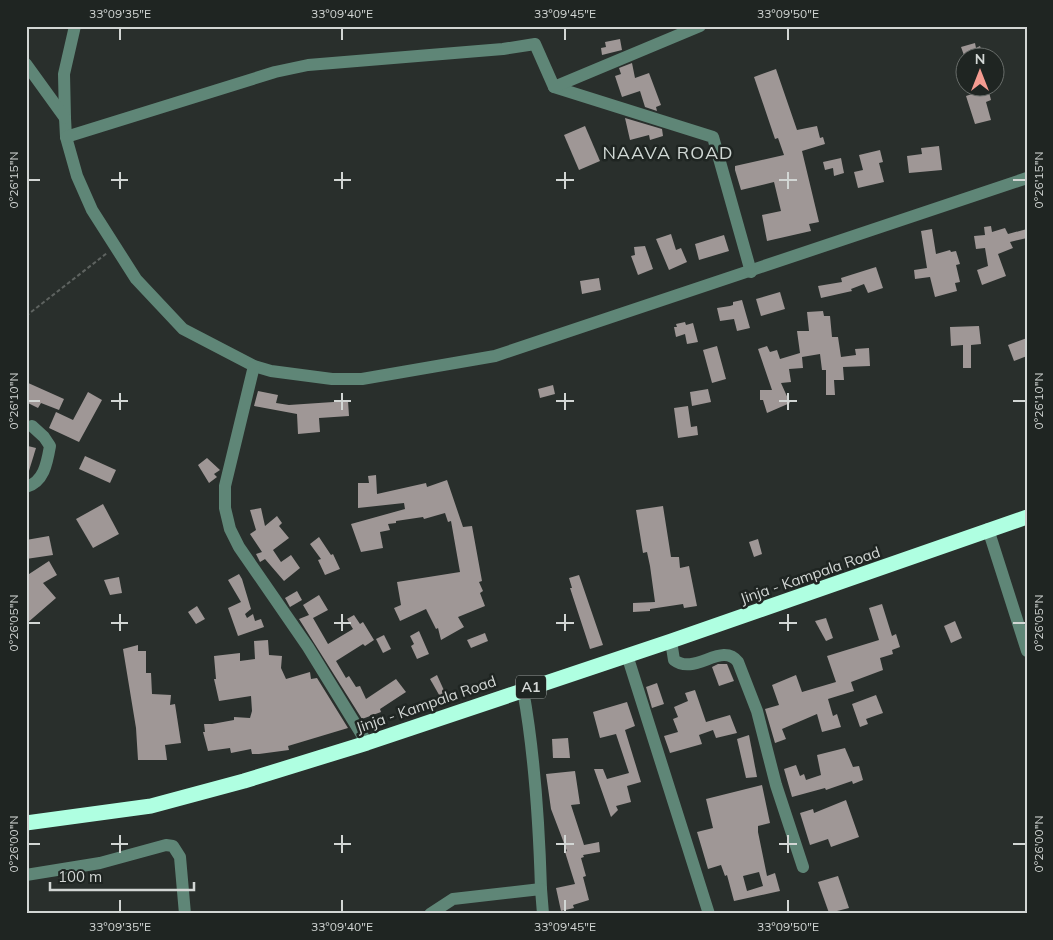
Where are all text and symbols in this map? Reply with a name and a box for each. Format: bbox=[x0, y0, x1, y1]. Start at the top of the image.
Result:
text: 33°09'35"E bbox=[89, 6, 151, 21]
text: 33°09'40"E bbox=[311, 6, 373, 21]
text: 33°09'45"E bbox=[534, 6, 596, 21]
text: 33°09'50"E bbox=[757, 6, 819, 21]
north arrow bbox=[956, 48, 1006, 98]
text: N bbox=[975, 50, 985, 68]
district label: NAAVA ROAD bbox=[602, 141, 734, 164]
text: 0°26'15"N bbox=[6, 152, 21, 208]
text: 0°26'15"N bbox=[1031, 152, 1046, 208]
text: 0°26'10"N bbox=[6, 373, 21, 429]
text: 0°26'10"N bbox=[1031, 373, 1046, 429]
street label: Jinja - Kampala Road bbox=[737, 542, 883, 608]
text: 0°26'05"N bbox=[6, 595, 21, 651]
text: 0°26'05"N bbox=[1031, 595, 1046, 651]
street label: Jinja - Kampala Road bbox=[353, 671, 499, 737]
road number: A1 bbox=[516, 676, 546, 699]
text: 0°26'00"N bbox=[6, 816, 21, 872]
text: 0°26'00"N bbox=[1031, 816, 1046, 872]
scale bar bbox=[50, 860, 194, 892]
text: 100 m bbox=[58, 867, 102, 886]
text: 33°09'35"E bbox=[89, 919, 151, 934]
text: 33°09'40"E bbox=[311, 919, 373, 934]
text: 33°09'45"E bbox=[534, 919, 596, 934]
text: 33°09'50"E bbox=[757, 919, 819, 934]

